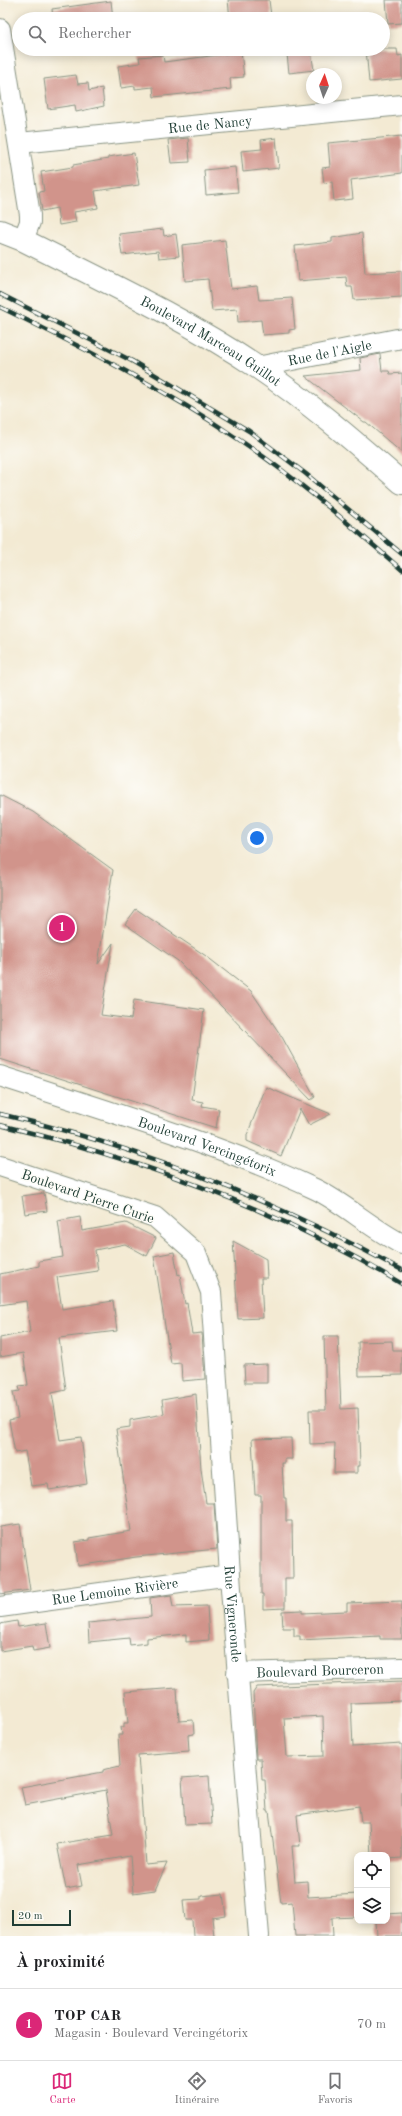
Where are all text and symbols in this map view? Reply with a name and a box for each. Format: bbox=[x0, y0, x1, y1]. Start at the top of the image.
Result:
search box bbox=[12, 12, 390, 56]
icon: search bbox=[26, 23, 48, 45]
text: Rechercher bbox=[58, 27, 131, 42]
north arrow bbox=[306, 68, 342, 104]
street label: Rue de Nancy bbox=[167, 114, 253, 136]
street label: Boulevard Marceau Guillot bbox=[138, 294, 283, 389]
street label: Rue de l'Aigle bbox=[287, 338, 373, 369]
your location bbox=[247, 828, 267, 848]
pin: 1 bbox=[49, 913, 75, 943]
street label: Boulevard Vercingétorix bbox=[136, 1115, 279, 1179]
street label: Boulevard Pierre Curie bbox=[19, 1168, 156, 1226]
street label: Rue Vigneronde bbox=[221, 1565, 243, 1663]
street label: Rue Lemoine Rivière bbox=[51, 1576, 179, 1608]
street label: Boulevard Bourceron bbox=[256, 1663, 385, 1680]
map controls bbox=[354, 1852, 390, 1924]
button: locate bbox=[354, 1852, 390, 1888]
button: layers bbox=[354, 1888, 390, 1924]
scale bar bbox=[12, 1908, 71, 1927]
text: 20 m bbox=[18, 1911, 43, 1922]
text: À proximité bbox=[16, 1954, 105, 1971]
text: TOP CAR bbox=[54, 2009, 121, 2024]
text: 1 bbox=[25, 2018, 33, 2031]
text: 70 m bbox=[357, 2018, 386, 2031]
text: Magasin · Boulevard Vercingétorix bbox=[54, 2027, 248, 2040]
tab: Carte bbox=[49, 2070, 76, 2108]
tab: Itinéraire bbox=[174, 2070, 219, 2108]
tab: Favoris bbox=[318, 2070, 353, 2108]

